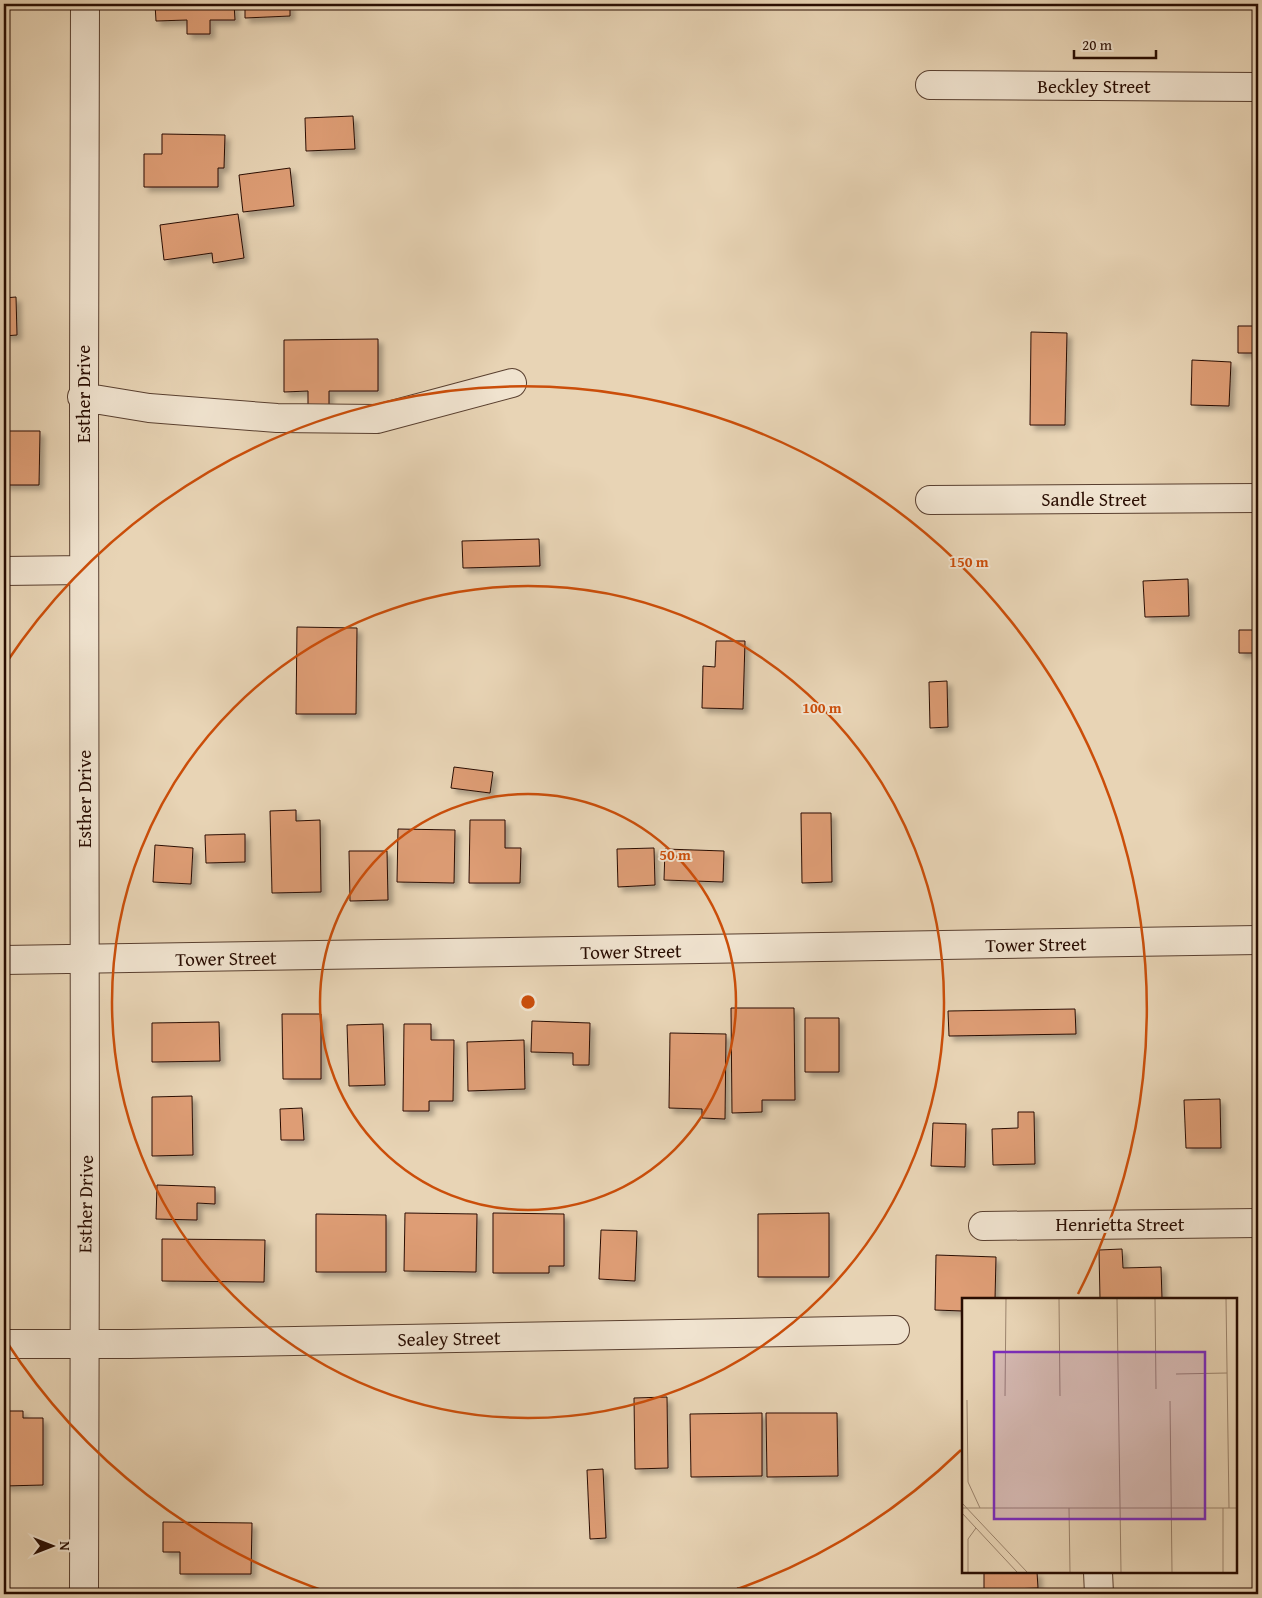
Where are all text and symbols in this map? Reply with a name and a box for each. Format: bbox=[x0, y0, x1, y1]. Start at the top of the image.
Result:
scale bar bbox=[1074, 28, 1157, 60]
text: 20 m bbox=[1082, 34, 1113, 55]
street label: Beckley Street bbox=[1037, 72, 1151, 100]
street label: Esther Drive bbox=[69, 345, 97, 443]
street label: Sandle Street bbox=[1041, 485, 1147, 513]
text: 150 m bbox=[949, 551, 989, 572]
text: 100 m bbox=[802, 697, 842, 718]
street label: Esther Drive bbox=[70, 750, 98, 848]
text: 50 m bbox=[659, 844, 691, 865]
street label: Tower Street bbox=[985, 929, 1087, 959]
street label: Tower Street bbox=[580, 936, 682, 966]
street label: Tower Street bbox=[175, 943, 277, 973]
centre of rings bbox=[519, 993, 537, 1011]
street label: Esther Drive bbox=[70, 1155, 100, 1253]
street label: Henrietta Street bbox=[1056, 1210, 1185, 1238]
inset map bbox=[962, 1298, 1237, 1573]
street label: Sealey Street bbox=[397, 1323, 501, 1353]
north arrow bbox=[28, 1520, 78, 1570]
text: N bbox=[55, 1541, 75, 1551]

